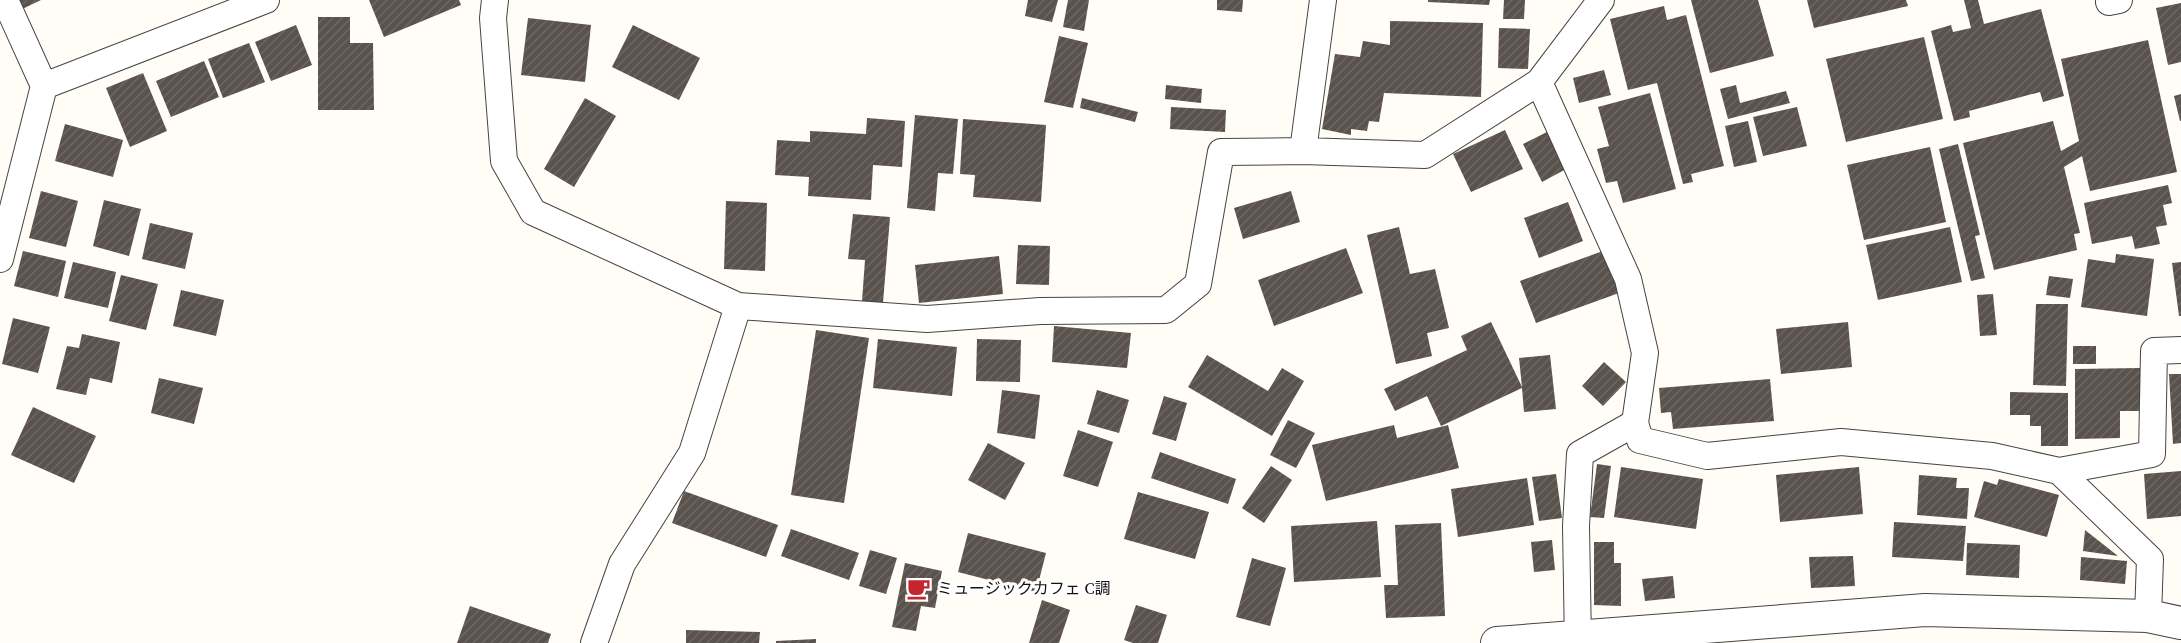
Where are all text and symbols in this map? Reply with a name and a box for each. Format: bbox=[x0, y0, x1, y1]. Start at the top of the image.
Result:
cafe icon: ミュージックカフェ C調 bbox=[906, 575, 932, 601]
place label: ミュージックカフェ C調 bbox=[937, 577, 1111, 599]

